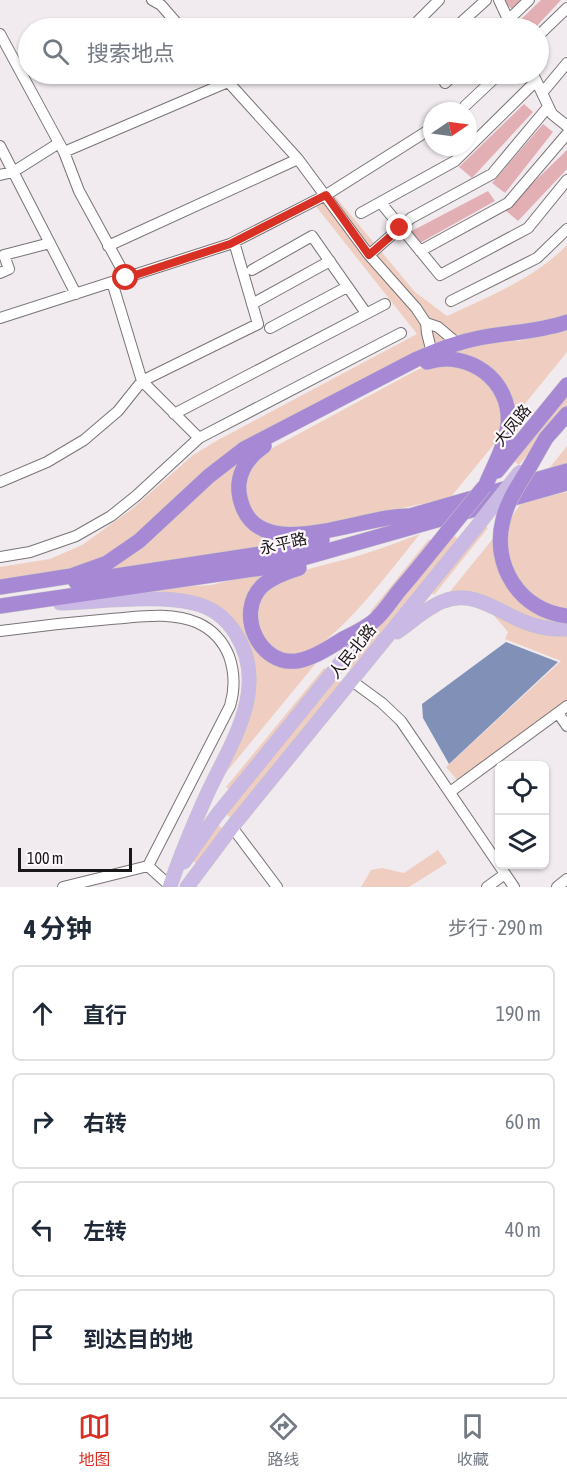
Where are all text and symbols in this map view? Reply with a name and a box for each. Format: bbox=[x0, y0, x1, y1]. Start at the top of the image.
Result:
search box bbox=[18, 18, 549, 84]
icon: search bbox=[39, 35, 72, 68]
text: 搜索地点 bbox=[87, 40, 175, 66]
north arrow bbox=[423, 102, 477, 156]
route end bbox=[386, 214, 412, 240]
route start bbox=[112, 264, 138, 290]
street label: 大凤路 bbox=[490, 401, 534, 449]
street label: 永平路 bbox=[258, 529, 308, 557]
street label: 人民北路 bbox=[325, 620, 379, 682]
map controls bbox=[495, 761, 549, 869]
button: locate bbox=[495, 761, 549, 815]
button: layers bbox=[495, 815, 549, 869]
scale bar bbox=[18, 845, 132, 872]
text: 100 m bbox=[27, 849, 63, 867]
text: 4 分钟 bbox=[24, 914, 92, 944]
text: 步行 · 290 m bbox=[448, 916, 543, 939]
icon: ahead bbox=[26, 997, 59, 1030]
text: 直行 bbox=[83, 1002, 127, 1028]
text: 190 m bbox=[496, 1002, 541, 1025]
icon: right bbox=[26, 1105, 59, 1138]
text: 右转 bbox=[83, 1110, 127, 1136]
text: 60 m bbox=[505, 1110, 541, 1133]
icon: left bbox=[26, 1213, 59, 1246]
text: 左转 bbox=[83, 1218, 127, 1244]
text: 40 m bbox=[505, 1218, 541, 1241]
icon: arrive bbox=[26, 1321, 59, 1354]
text: 到达目的地 bbox=[83, 1326, 193, 1352]
tab: 地图 bbox=[78, 1410, 111, 1470]
tab: 路线 bbox=[267, 1410, 300, 1470]
tab: 收藏 bbox=[456, 1410, 489, 1470]

